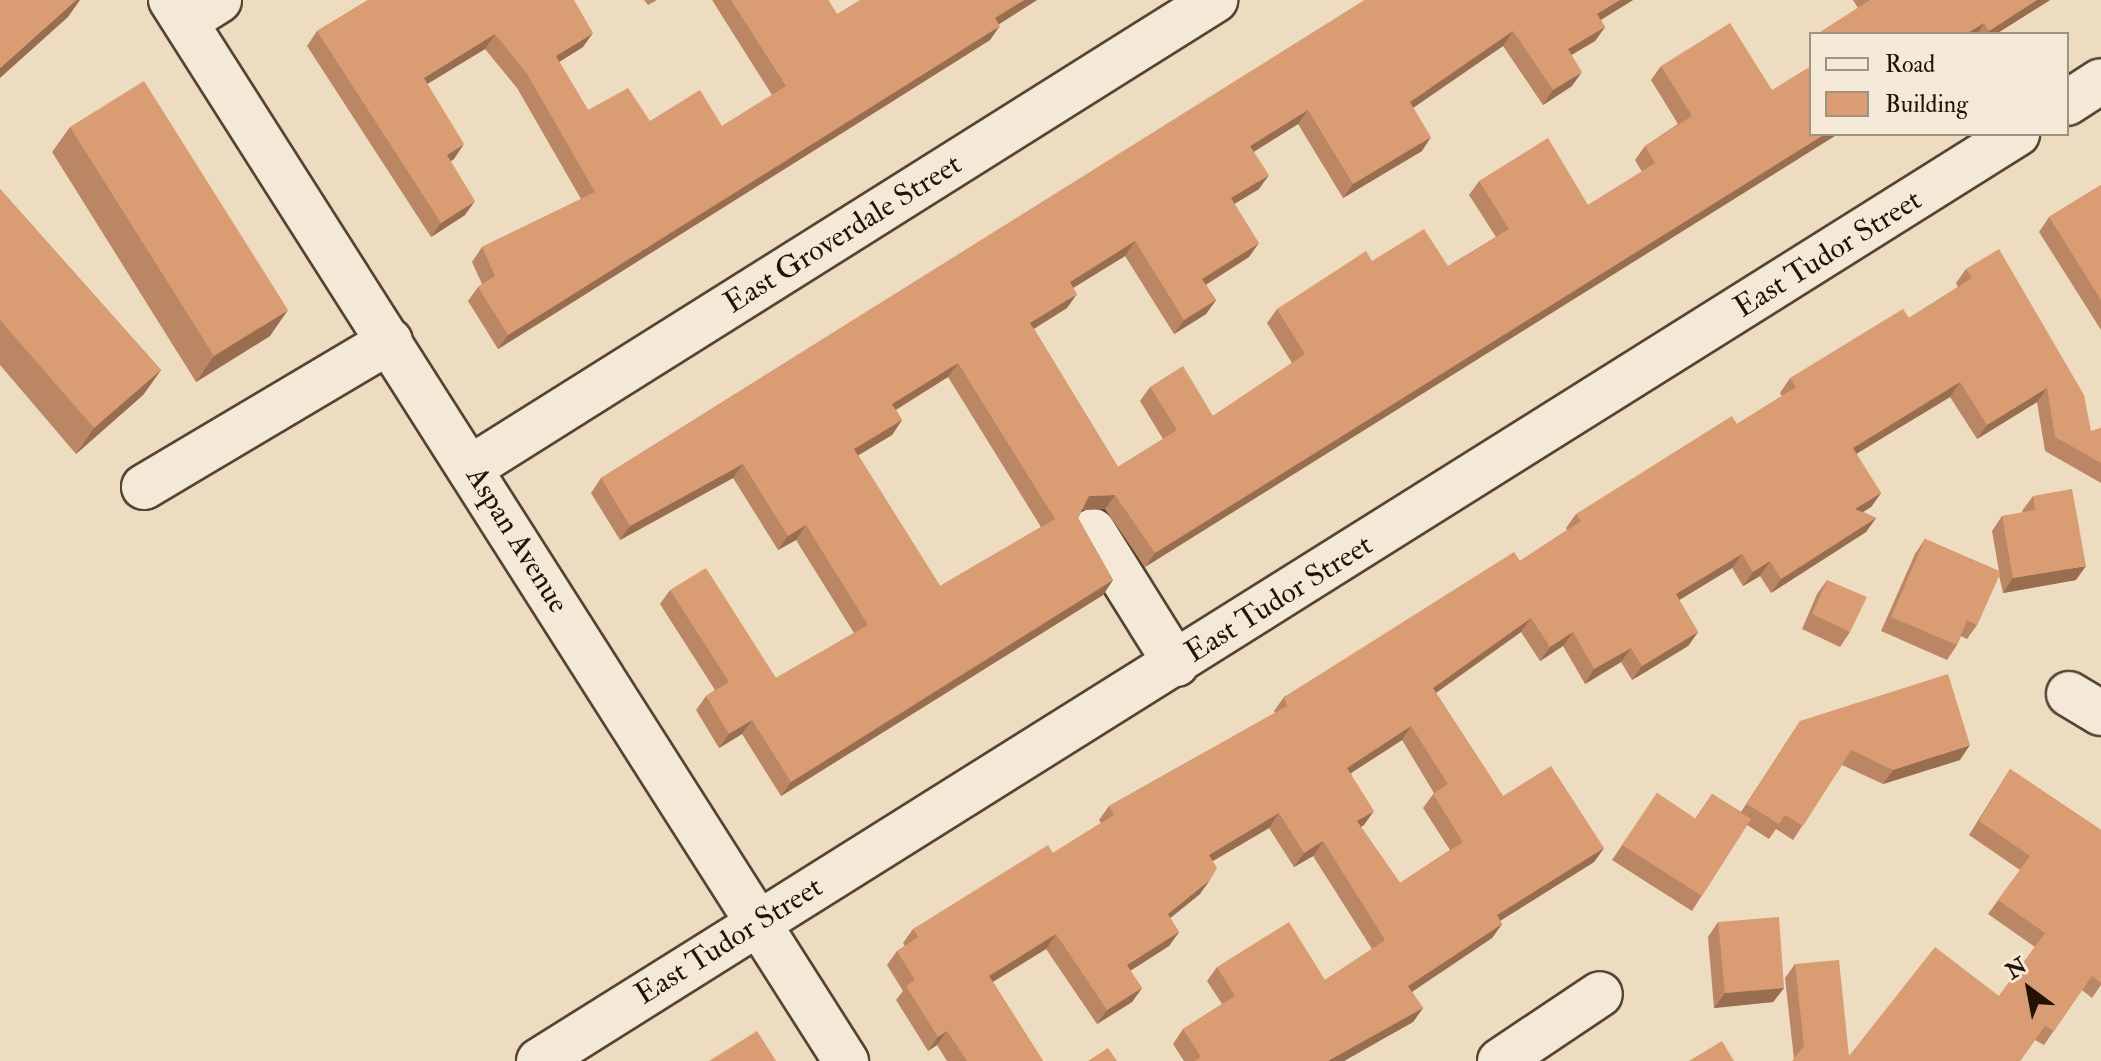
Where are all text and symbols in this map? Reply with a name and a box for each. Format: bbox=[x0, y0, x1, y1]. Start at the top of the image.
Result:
legend bbox=[1809, 32, 2069, 136]
text: Road bbox=[1885, 49, 1935, 80]
text: Building bbox=[1885, 89, 1968, 120]
street label: East Groverdale Street bbox=[718, 146, 968, 322]
street label: East Tudor Street bbox=[1728, 182, 1928, 326]
street label: Aspan Avenue bbox=[458, 460, 576, 620]
street label: East Tudor Street bbox=[1179, 527, 1379, 671]
street label: East Tudor Street bbox=[629, 869, 829, 1013]
north arrow bbox=[1989, 949, 2069, 1029]
text: N bbox=[2001, 952, 2032, 986]

